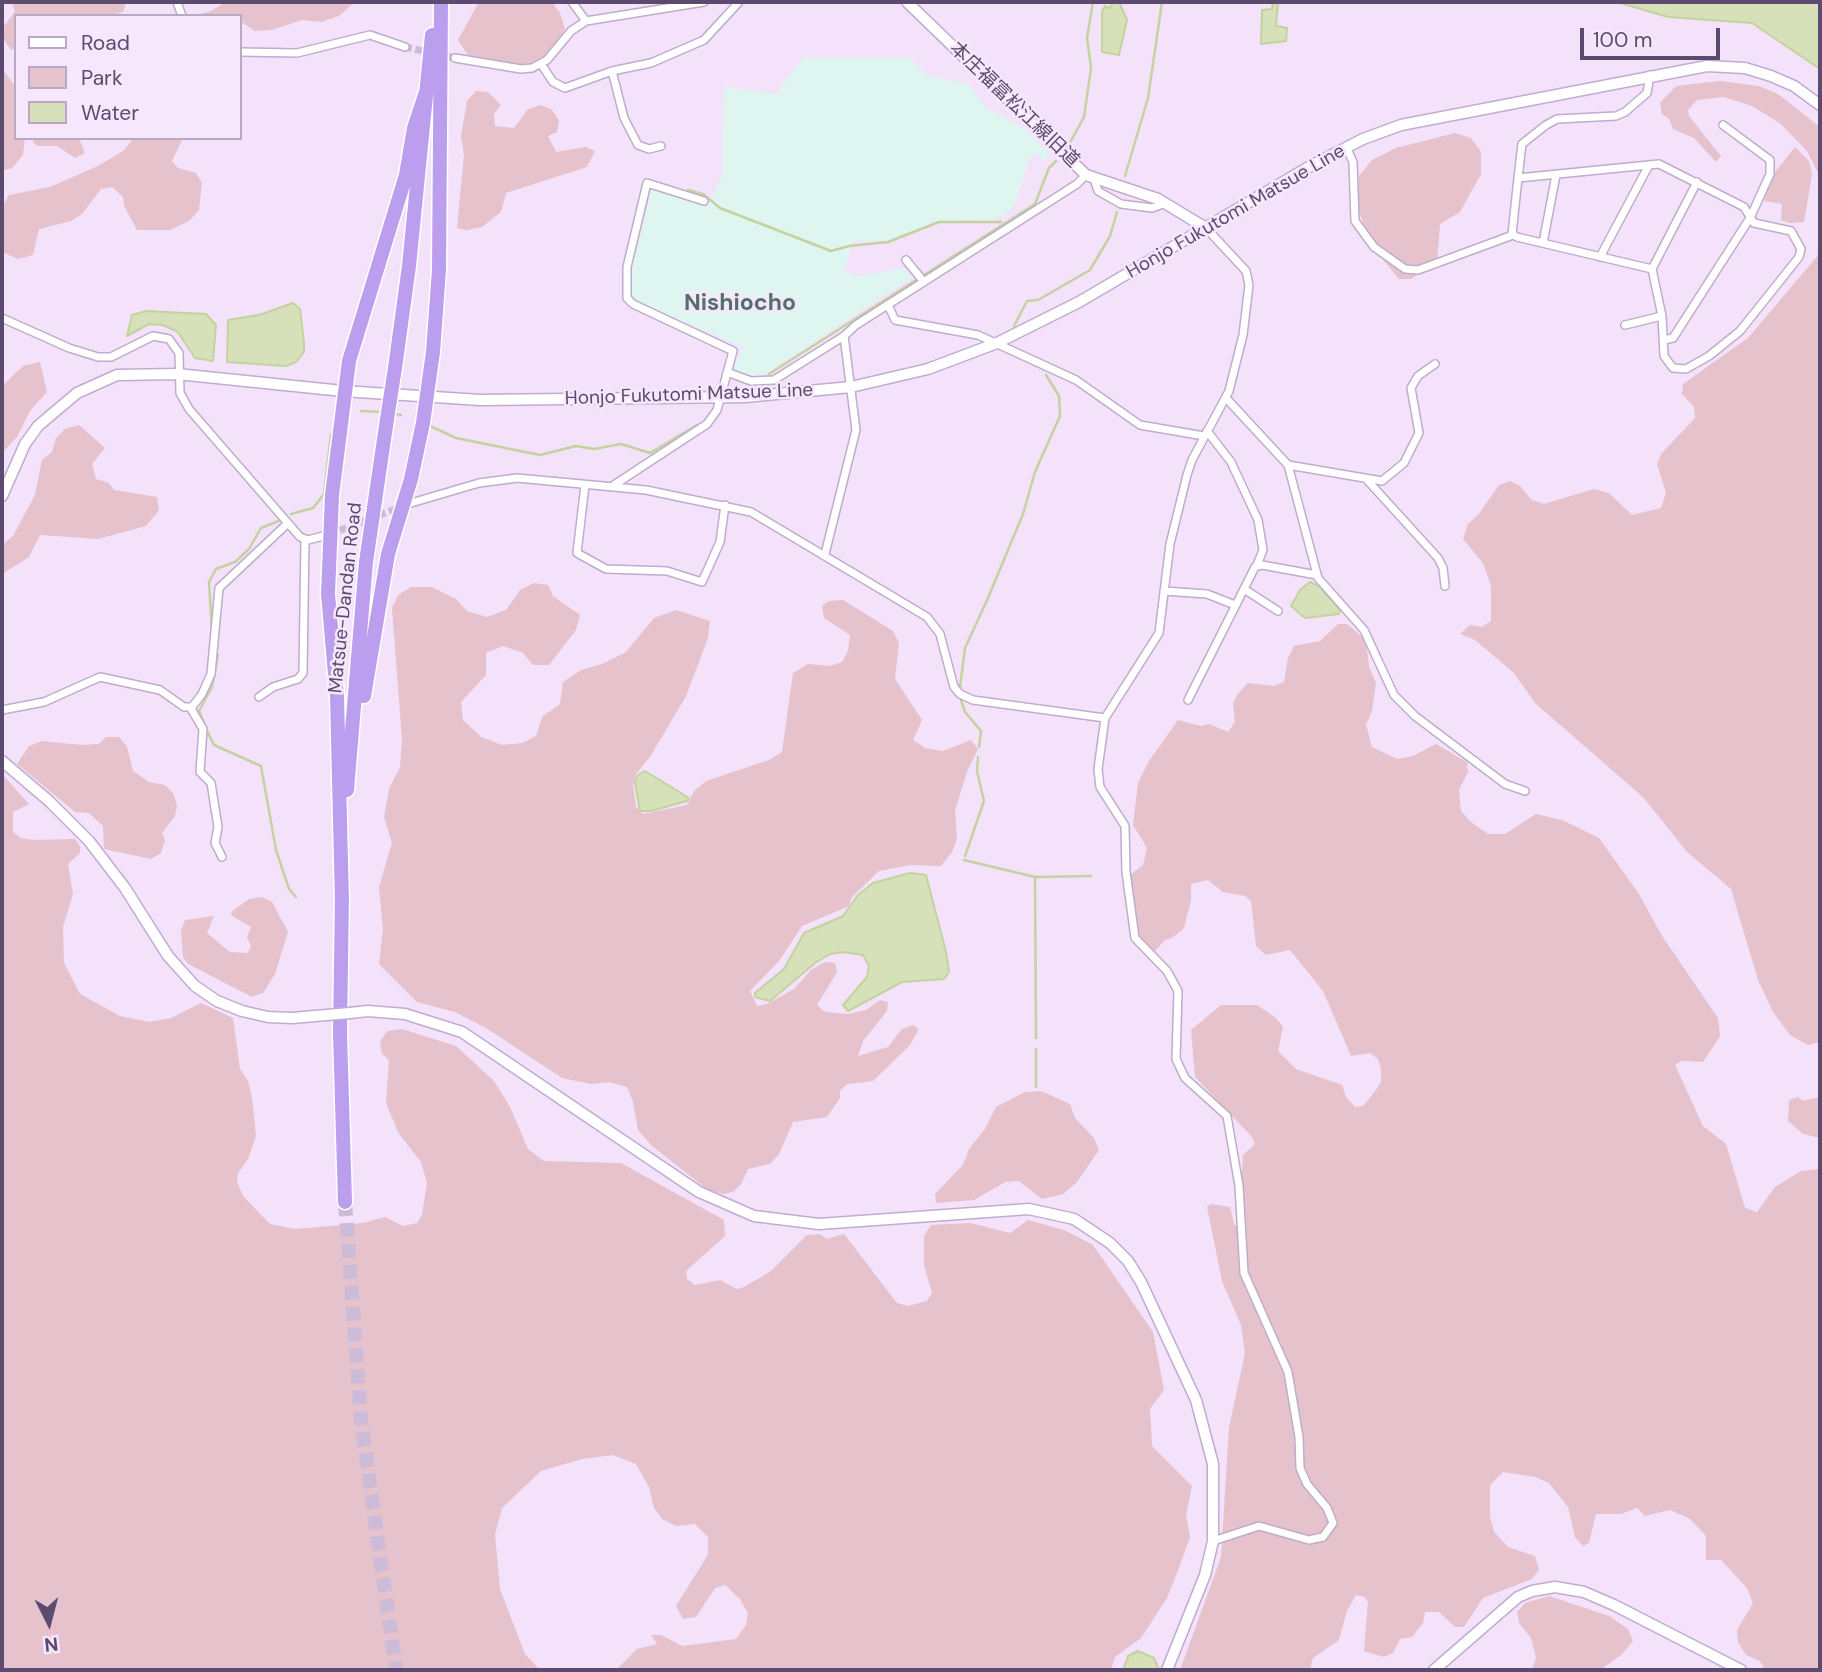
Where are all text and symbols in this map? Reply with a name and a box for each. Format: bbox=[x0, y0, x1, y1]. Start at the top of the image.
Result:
legend bbox=[14, 14, 242, 140]
scale bar bbox=[1584, 14, 1724, 58]
text: 100 m bbox=[1593, 26, 1653, 54]
text: Road bbox=[81, 29, 130, 57]
street label: 本庄福富松江線旧道 bbox=[945, 37, 1083, 173]
text: Park bbox=[81, 64, 122, 92]
text: Water bbox=[81, 99, 139, 127]
street label: Honjo Fukutomi Matsue Line bbox=[1123, 140, 1349, 284]
district label: Nishiocho bbox=[684, 290, 796, 318]
street label: Honjo Fukutomi Matsue Line bbox=[564, 379, 814, 411]
street label: Matsue-Dandan Road bbox=[325, 501, 367, 695]
north arrow bbox=[14, 1588, 84, 1658]
text: N bbox=[43, 1631, 59, 1658]

